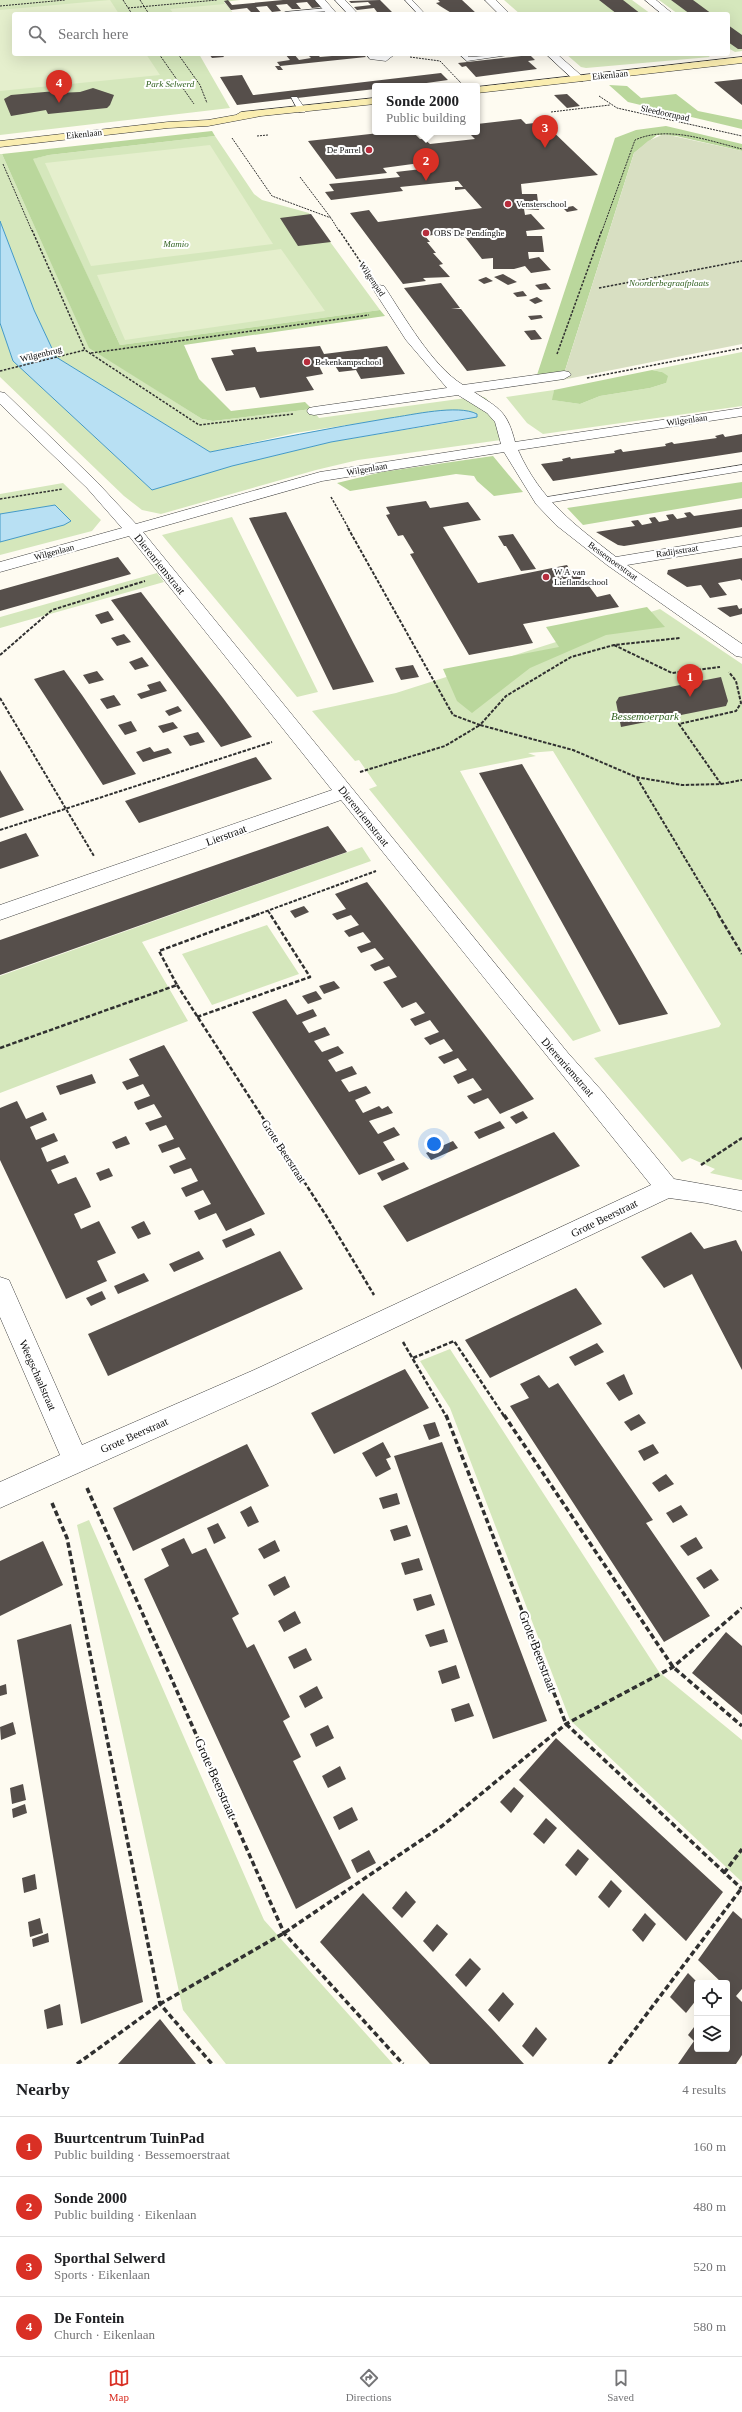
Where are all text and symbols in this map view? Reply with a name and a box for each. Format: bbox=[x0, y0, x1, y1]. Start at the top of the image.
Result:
search box bbox=[12, 12, 730, 56]
icon: search bbox=[26, 23, 48, 45]
text: Search here bbox=[58, 26, 128, 42]
street label: Eikenlaan bbox=[592, 68, 629, 82]
pin: 4 bbox=[46, 70, 72, 103]
park label: Park Selwerd bbox=[145, 79, 195, 89]
popup bbox=[372, 83, 480, 135]
text: Sonde 2000 bbox=[386, 93, 459, 109]
street label: Sleedoornpad bbox=[640, 103, 691, 123]
text: Public building bbox=[386, 110, 466, 125]
pin: 3 bbox=[532, 115, 558, 148]
street label: Eikenlaan bbox=[66, 127, 103, 141]
place label: De Parrel bbox=[327, 145, 361, 155]
marker: De Parrel bbox=[364, 145, 374, 155]
pin: 2 bbox=[413, 148, 439, 181]
marker: Vensterschool bbox=[503, 199, 513, 209]
place label: Vensterschool bbox=[516, 199, 567, 209]
marker: OBS De Pendinghe bbox=[421, 228, 431, 238]
place label: OBS De Pendinghe bbox=[434, 228, 505, 238]
park label: Mamio bbox=[162, 239, 189, 249]
street label: Wilgenpad bbox=[357, 260, 387, 298]
park label: Noorderbegraafplaats bbox=[628, 278, 710, 288]
street label: Wilgenbrug bbox=[19, 344, 63, 364]
marker: Bekenkampschool bbox=[302, 357, 312, 367]
place label: Bekenkampschool bbox=[315, 357, 382, 367]
street label: Wilgenlaan bbox=[666, 412, 709, 428]
street label: Wilgenlaan bbox=[346, 460, 389, 477]
street label: Dierenriemstraat bbox=[132, 532, 188, 596]
street label: Bessemoerstraat bbox=[586, 540, 640, 583]
street label: Wilgenlaan bbox=[33, 542, 76, 562]
street label: Radijsstraat bbox=[655, 543, 699, 559]
place label: W A van Lieflandschool bbox=[554, 567, 608, 587]
marker: W A van Lieflandschool bbox=[541, 572, 551, 582]
pin: 1 bbox=[677, 664, 703, 697]
park label: Bessemoerpark bbox=[611, 710, 680, 722]
street label: Dierenriemstraat bbox=[336, 784, 392, 848]
street label: Lierstraat bbox=[204, 822, 248, 848]
street label: Dierenriemstraat bbox=[539, 1035, 597, 1099]
street label: Grote Beerstraat bbox=[259, 1117, 309, 1185]
your location bbox=[424, 1134, 444, 1154]
street label: Grote Beerstraat bbox=[569, 1197, 639, 1239]
street label: Weegschaalstraat bbox=[17, 1338, 59, 1412]
street label: Grote Beerstraat bbox=[98, 1415, 170, 1455]
street label: Grote Beerstraat bbox=[516, 1608, 560, 1694]
street label: Grote Beerstraat bbox=[192, 1736, 240, 1820]
map controls bbox=[694, 1980, 730, 2052]
button: locate bbox=[694, 1980, 730, 2016]
button: layers bbox=[694, 2016, 730, 2052]
text: Nearby bbox=[16, 2080, 70, 2099]
text: 4 results bbox=[682, 2082, 726, 2097]
text: Buurtcentrum TuinPad bbox=[54, 2130, 204, 2146]
text: 1 bbox=[26, 2139, 32, 2154]
text: 160 m bbox=[693, 2139, 726, 2154]
text: Public building · Bessemoerstraat bbox=[54, 2147, 230, 2162]
text: Sonde 2000 bbox=[54, 2190, 127, 2206]
text: 2 bbox=[26, 2199, 32, 2214]
text: 480 m bbox=[693, 2199, 726, 2214]
text: Public building · Eikenlaan bbox=[54, 2207, 197, 2222]
text: Sporthal Selwerd bbox=[54, 2250, 165, 2266]
text: 3 bbox=[26, 2259, 32, 2274]
text: 520 m bbox=[693, 2259, 726, 2274]
text: Sports · Eikenlaan bbox=[54, 2267, 150, 2282]
text: De Fontein bbox=[54, 2310, 124, 2326]
text: 4 bbox=[26, 2319, 32, 2334]
text: 580 m bbox=[693, 2319, 726, 2334]
text: Church · Eikenlaan bbox=[54, 2327, 155, 2342]
tab: Map bbox=[108, 2367, 130, 2403]
tab: Directions bbox=[346, 2367, 391, 2403]
tab: Saved bbox=[607, 2367, 634, 2403]

